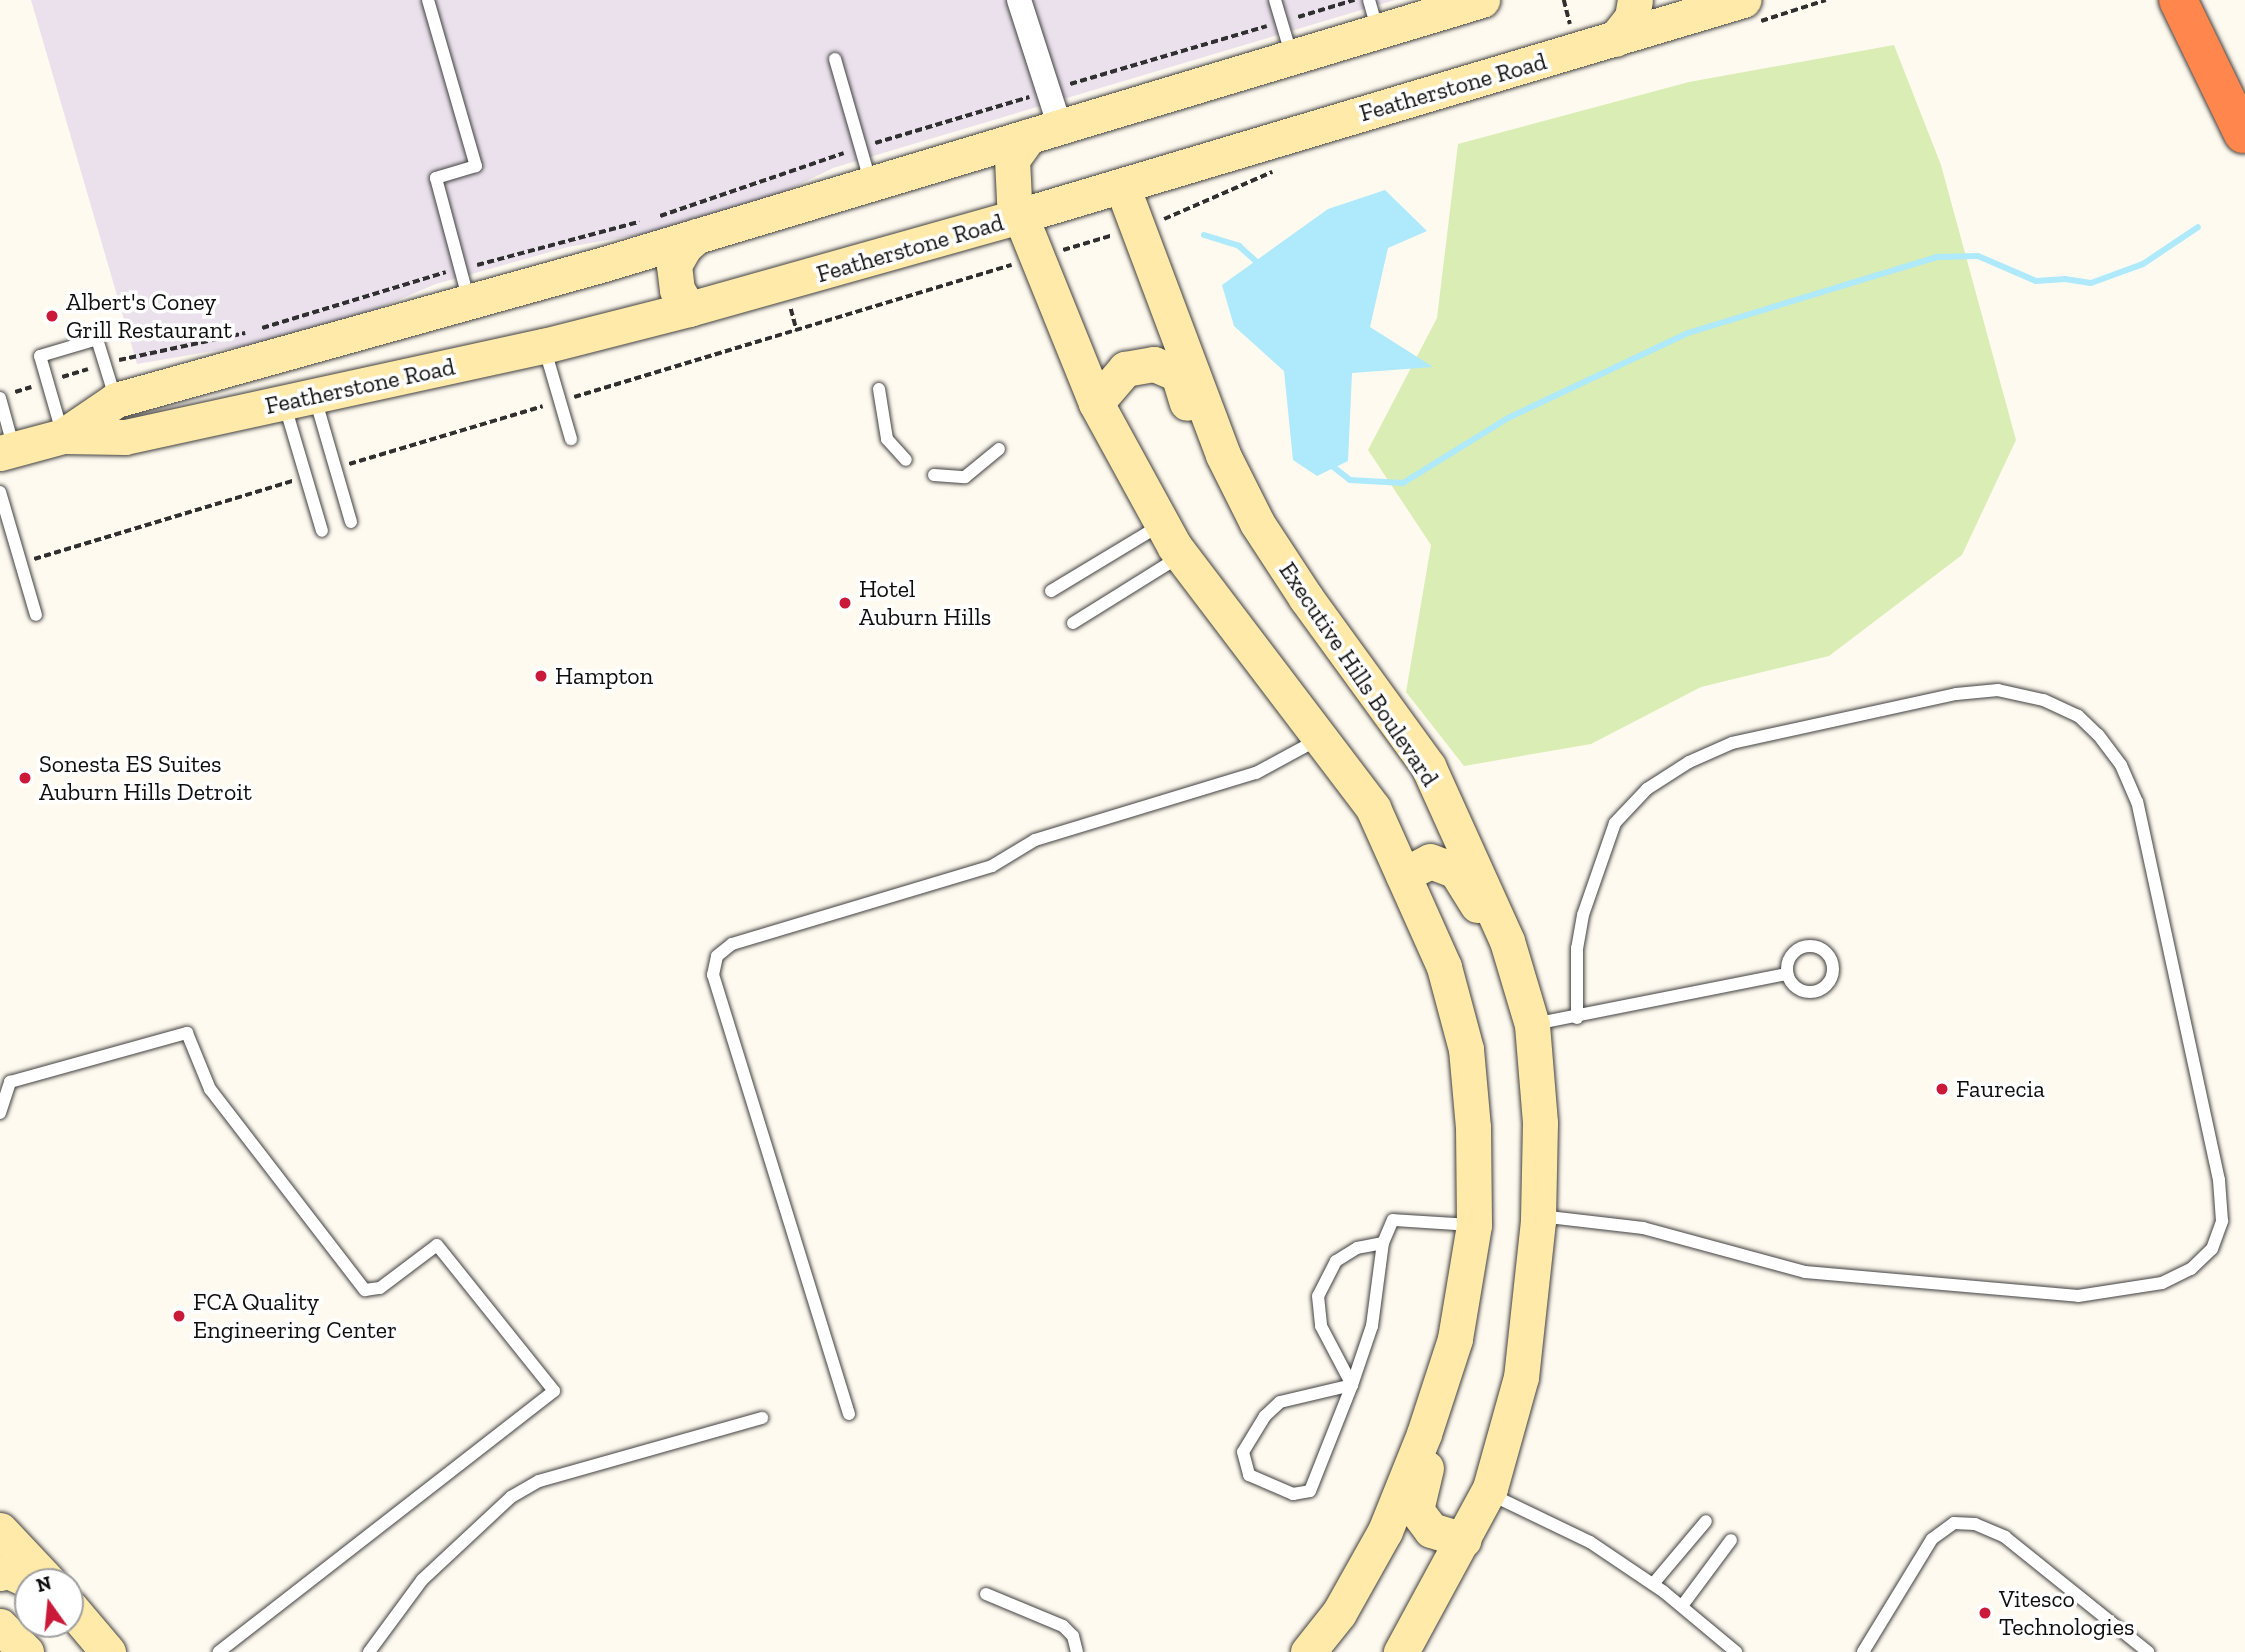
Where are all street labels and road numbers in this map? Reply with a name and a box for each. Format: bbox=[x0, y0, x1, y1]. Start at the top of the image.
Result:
street label: Featherstone Road bbox=[1356, 47, 1550, 127]
street label: Featherstone Road bbox=[813, 208, 1007, 288]
street label: Featherstone Road bbox=[262, 352, 458, 420]
street label: Executive Hills Boulevard bbox=[1273, 557, 1445, 791]

